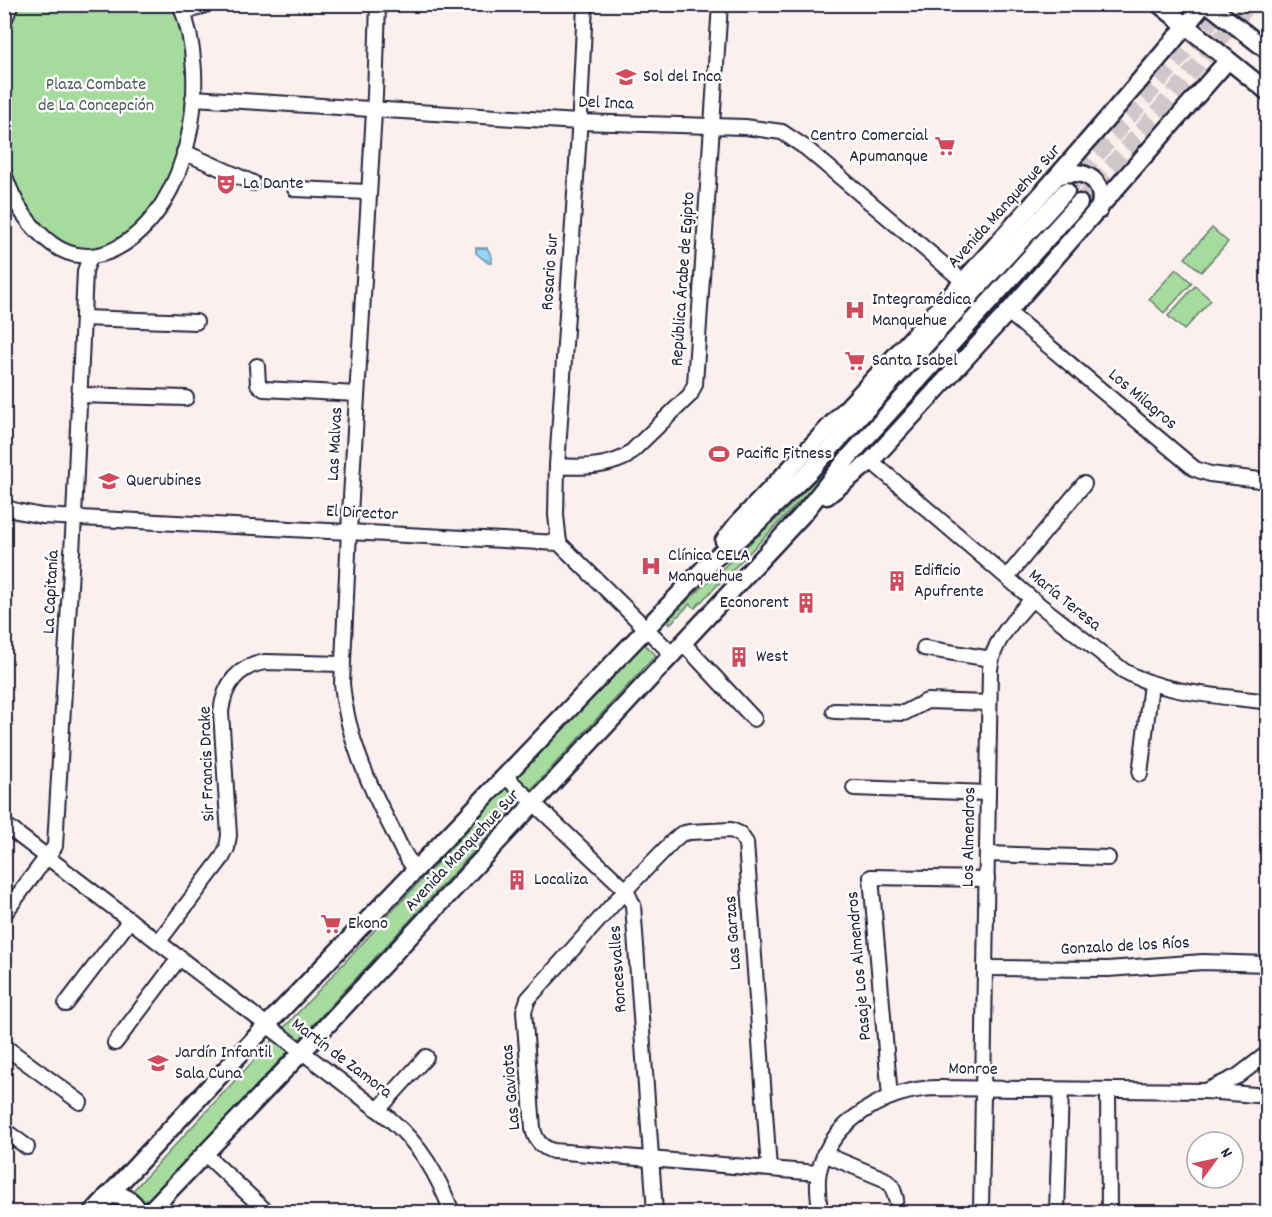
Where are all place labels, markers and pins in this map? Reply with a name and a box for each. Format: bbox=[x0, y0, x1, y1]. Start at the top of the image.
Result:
school or university icon: Sol del Inca bbox=[614, 65, 638, 89]
place label: Sol del Inca bbox=[643, 65, 722, 90]
place label: Centro Comercial Apumanque bbox=[810, 124, 929, 170]
supermarket icon: Centro Comercial Apumanque bbox=[933, 134, 957, 158]
theatre icon: La Dante bbox=[214, 172, 238, 196]
place label: La Dante bbox=[243, 172, 304, 197]
place label: Integramédica Manquehue bbox=[872, 288, 972, 334]
hospital icon: Integramédica Manquehue bbox=[843, 298, 867, 322]
supermarket icon: Santa Isabel bbox=[843, 349, 867, 373]
place label: Santa Isabel bbox=[872, 349, 958, 374]
sports icon: Pacific Fitness bbox=[707, 442, 731, 466]
place label: Pacific Fitness bbox=[736, 442, 832, 467]
school or university icon: Querubines bbox=[97, 469, 121, 493]
place label: Querubines bbox=[126, 469, 202, 494]
place label: Clínica CELA Manquehue bbox=[668, 544, 750, 590]
hospital icon: Clínica CELA Manquehue bbox=[639, 554, 663, 578]
place label: Edificio Apufrente bbox=[914, 559, 984, 605]
building icon: Edificio Apufrente bbox=[885, 569, 909, 593]
place label: Econorent bbox=[720, 591, 789, 616]
building icon: Econorent bbox=[794, 591, 818, 615]
building icon: West bbox=[727, 645, 751, 669]
place label: West bbox=[756, 645, 789, 670]
building icon: Localiza bbox=[505, 868, 529, 892]
place label: Localiza bbox=[534, 868, 588, 893]
supermarket icon: Ekono bbox=[319, 912, 343, 936]
place label: Ekono bbox=[348, 912, 388, 937]
place label: Jardín Infantil Sala Cuna bbox=[175, 1041, 273, 1087]
school or university icon: Jardín Infantil Sala Cuna bbox=[146, 1051, 170, 1075]

